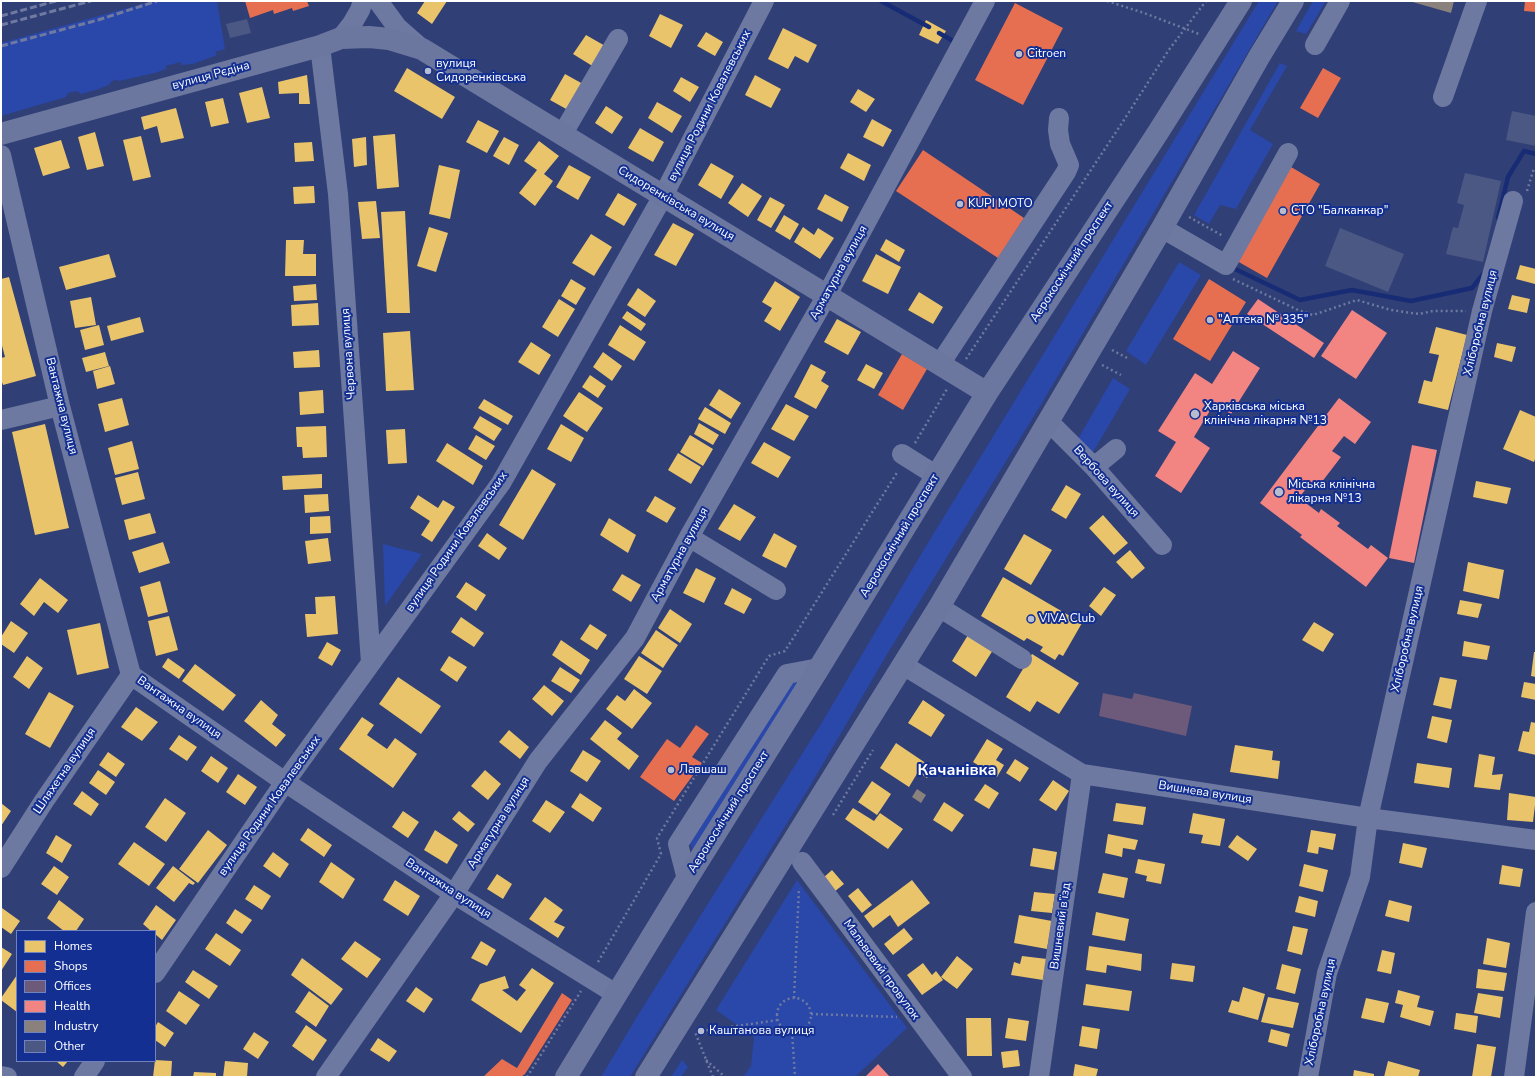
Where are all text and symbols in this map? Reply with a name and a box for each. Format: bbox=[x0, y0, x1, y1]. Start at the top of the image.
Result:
street label: вулиця Родини Ковалевських bbox=[665, 28, 755, 184]
place label: Citroen bbox=[1027, 47, 1066, 61]
marker: Citroen bbox=[1014, 49, 1024, 59]
place label: вулиця Сидоренківська bbox=[436, 57, 526, 85]
street label: вулиця Рєдіна bbox=[171, 59, 251, 93]
marker: вулиця Сидоренківська bbox=[423, 66, 433, 76]
street label: Сидоренківська вулиця bbox=[615, 163, 737, 245]
place label: KUPI MOTO bbox=[968, 197, 1033, 211]
marker: KUPI MOTO bbox=[955, 199, 965, 209]
street label: Аерокосмічний проспект bbox=[1027, 199, 1117, 325]
place label: СТО "Балканкар" bbox=[1291, 204, 1388, 218]
marker: СТО "Балканкар" bbox=[1278, 206, 1288, 216]
street label: Арматурна вулиця bbox=[807, 223, 871, 323]
street label: Хліборобна вулиця bbox=[1461, 269, 1501, 377]
street label: Червона вулиця bbox=[339, 308, 359, 400]
place label: "Аптека № 335" bbox=[1218, 313, 1308, 327]
marker: "Аптека № 335" bbox=[1205, 315, 1215, 325]
street label: Вантажна вулиця bbox=[42, 356, 80, 456]
place label: Харківська міська клінічна лікарня №13 bbox=[1204, 400, 1327, 428]
marker: Харківська міська клінічна лікарня №13 bbox=[1189, 408, 1201, 420]
street label: Вербова вулиця bbox=[1070, 443, 1142, 521]
street label: вулиця Родини Ковалевських bbox=[403, 469, 511, 615]
street label: Аерокосмічний проспект bbox=[857, 472, 943, 600]
place label: Міська клінічна лікарня №13 bbox=[1288, 478, 1375, 506]
marker: Міська клінічна лікарня №13 bbox=[1273, 486, 1285, 498]
street label: Арматурна вулиця bbox=[648, 505, 712, 605]
street label: Хліборобна вулиця bbox=[1389, 585, 1427, 693]
place label: VIVA Club bbox=[1039, 612, 1095, 626]
marker: VIVA Club bbox=[1026, 614, 1036, 624]
street label: Вантажна вулиця bbox=[134, 674, 224, 742]
street label: Шляхетна вулиця bbox=[31, 725, 99, 817]
street label: вулиця Родини Ковалевських bbox=[216, 733, 324, 879]
street label: Аерокосмічний проспект bbox=[685, 748, 773, 876]
district label: Качанівка bbox=[918, 761, 996, 781]
place label: Лавшаш bbox=[679, 763, 727, 777]
marker: Лавшаш bbox=[666, 765, 676, 775]
street label: Арматурна вулиця bbox=[465, 774, 533, 872]
street label: Вишнева вулиця bbox=[1157, 779, 1253, 807]
street label: Вантажна вулиця bbox=[402, 856, 494, 922]
street label: Вишневий в’їзд bbox=[1048, 882, 1074, 970]
street label: Мальвовий провулок bbox=[840, 917, 922, 1023]
legend bbox=[16, 930, 156, 1062]
text: Homes bbox=[54, 938, 92, 954]
street label: Хліборобна вулиця bbox=[1303, 957, 1339, 1067]
text: Shops bbox=[54, 958, 88, 974]
text: Offices bbox=[54, 978, 91, 994]
text: Health bbox=[54, 998, 90, 1014]
text: Industry bbox=[54, 1018, 98, 1034]
place label: Каштанова вулиця bbox=[709, 1024, 815, 1038]
marker: Каштанова вулиця bbox=[696, 1026, 706, 1036]
text: Other bbox=[54, 1038, 85, 1054]

